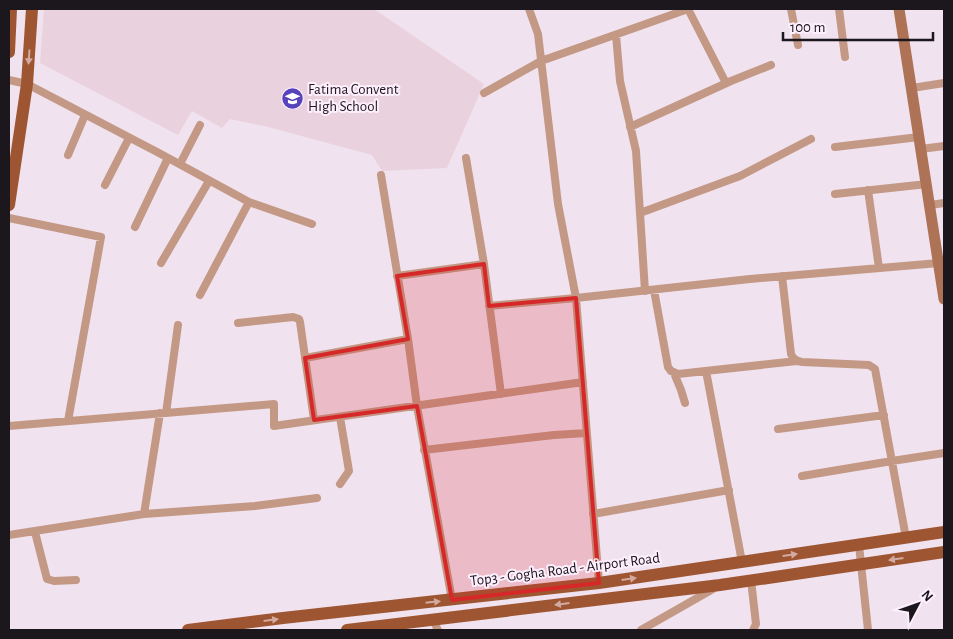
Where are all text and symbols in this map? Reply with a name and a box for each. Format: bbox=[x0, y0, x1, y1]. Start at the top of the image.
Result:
scale bar bbox=[783, 10, 933, 42]
text: 100 m bbox=[790, 20, 825, 35]
one-way arrow bbox=[24, 50, 32, 66]
place label: Fatima Convent High School bbox=[308, 82, 399, 114]
school or university icon: Fatima Convent High School bbox=[280, 86, 304, 110]
street label: Top3 - Gogha Road - Airport Road bbox=[469, 550, 661, 589]
one-way arrow bbox=[782, 551, 798, 559]
one-way arrow bbox=[888, 556, 904, 564]
one-way arrow bbox=[621, 574, 637, 582]
north arrow bbox=[893, 579, 943, 629]
text: N bbox=[919, 588, 936, 604]
one-way arrow bbox=[425, 598, 441, 606]
one-way arrow bbox=[553, 600, 569, 608]
one-way arrow bbox=[264, 616, 280, 624]

